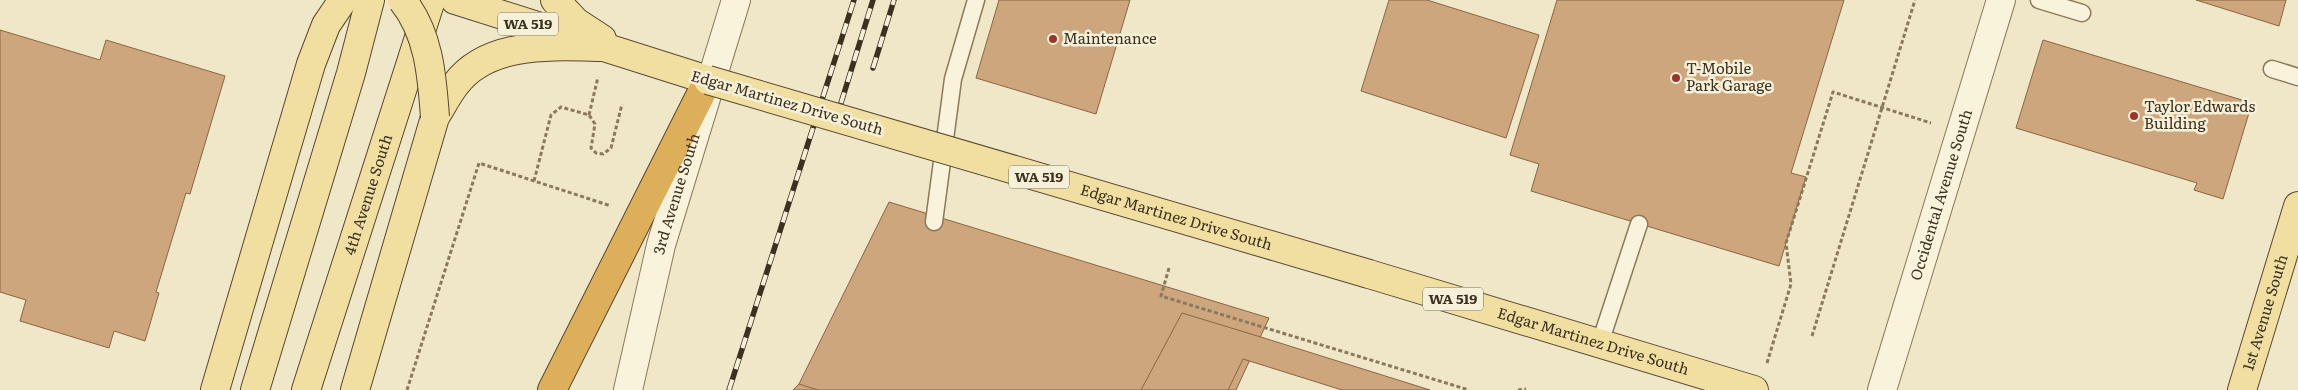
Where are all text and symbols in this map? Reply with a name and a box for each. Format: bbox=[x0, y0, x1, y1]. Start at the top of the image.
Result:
road number: WA 519 bbox=[498, 12, 558, 36]
place label: Maintenance bbox=[1063, 26, 1157, 49]
marker: Maintenance bbox=[1047, 33, 1059, 45]
place label: T-Mobile Park Garage bbox=[1686, 56, 1772, 96]
street label: Edgar Martinez Drive South bbox=[689, 63, 886, 140]
marker: T-Mobile Park Garage bbox=[1670, 72, 1682, 84]
place label: Taylor Edwards Building bbox=[2144, 94, 2255, 134]
street label: Occidental Avenue South bbox=[1903, 106, 1977, 283]
marker: Taylor Edwards Building bbox=[2128, 110, 2140, 122]
street label: 3rd Avenue South bbox=[646, 130, 705, 257]
street label: 4th Avenue South bbox=[337, 131, 397, 258]
road number: WA 519 bbox=[1009, 166, 1069, 188]
street label: Edgar Martinez Drive South bbox=[1078, 177, 1275, 255]
street label: 1st Avenue South bbox=[2236, 251, 2293, 373]
road number: WA 519 bbox=[1423, 288, 1483, 310]
street label: Edgar Martinez Drive South bbox=[1495, 300, 1692, 380]

